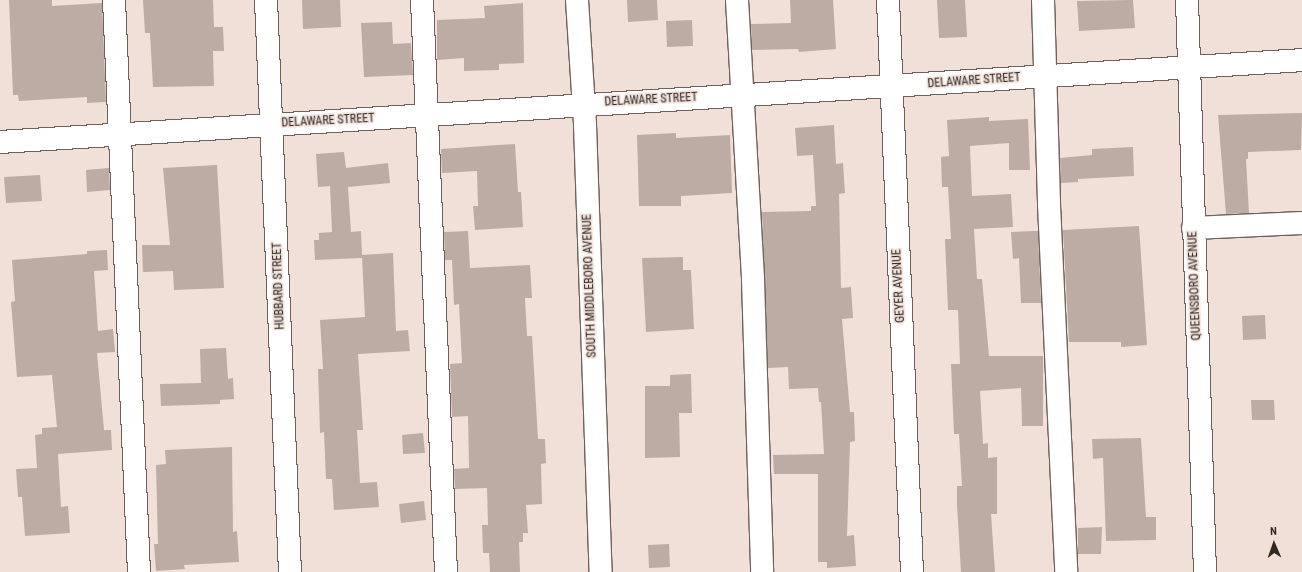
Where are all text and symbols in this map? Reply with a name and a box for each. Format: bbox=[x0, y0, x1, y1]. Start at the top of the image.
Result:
street label: DELAWARE STREET bbox=[927, 71, 1021, 91]
street label: DELAWARE STREET bbox=[604, 90, 698, 110]
street label: DELAWARE STREET bbox=[281, 111, 375, 131]
street label: SOUTH MIDDLEBORO AVENUE bbox=[580, 214, 600, 358]
street label: QUEENSBORO AVENUE bbox=[1186, 231, 1204, 341]
street label: HUBBARD STREET bbox=[270, 242, 288, 330]
street label: GEYER AVENUE bbox=[890, 249, 908, 323]
north arrow bbox=[1254, 524, 1294, 564]
text: N bbox=[1270, 525, 1277, 538]

